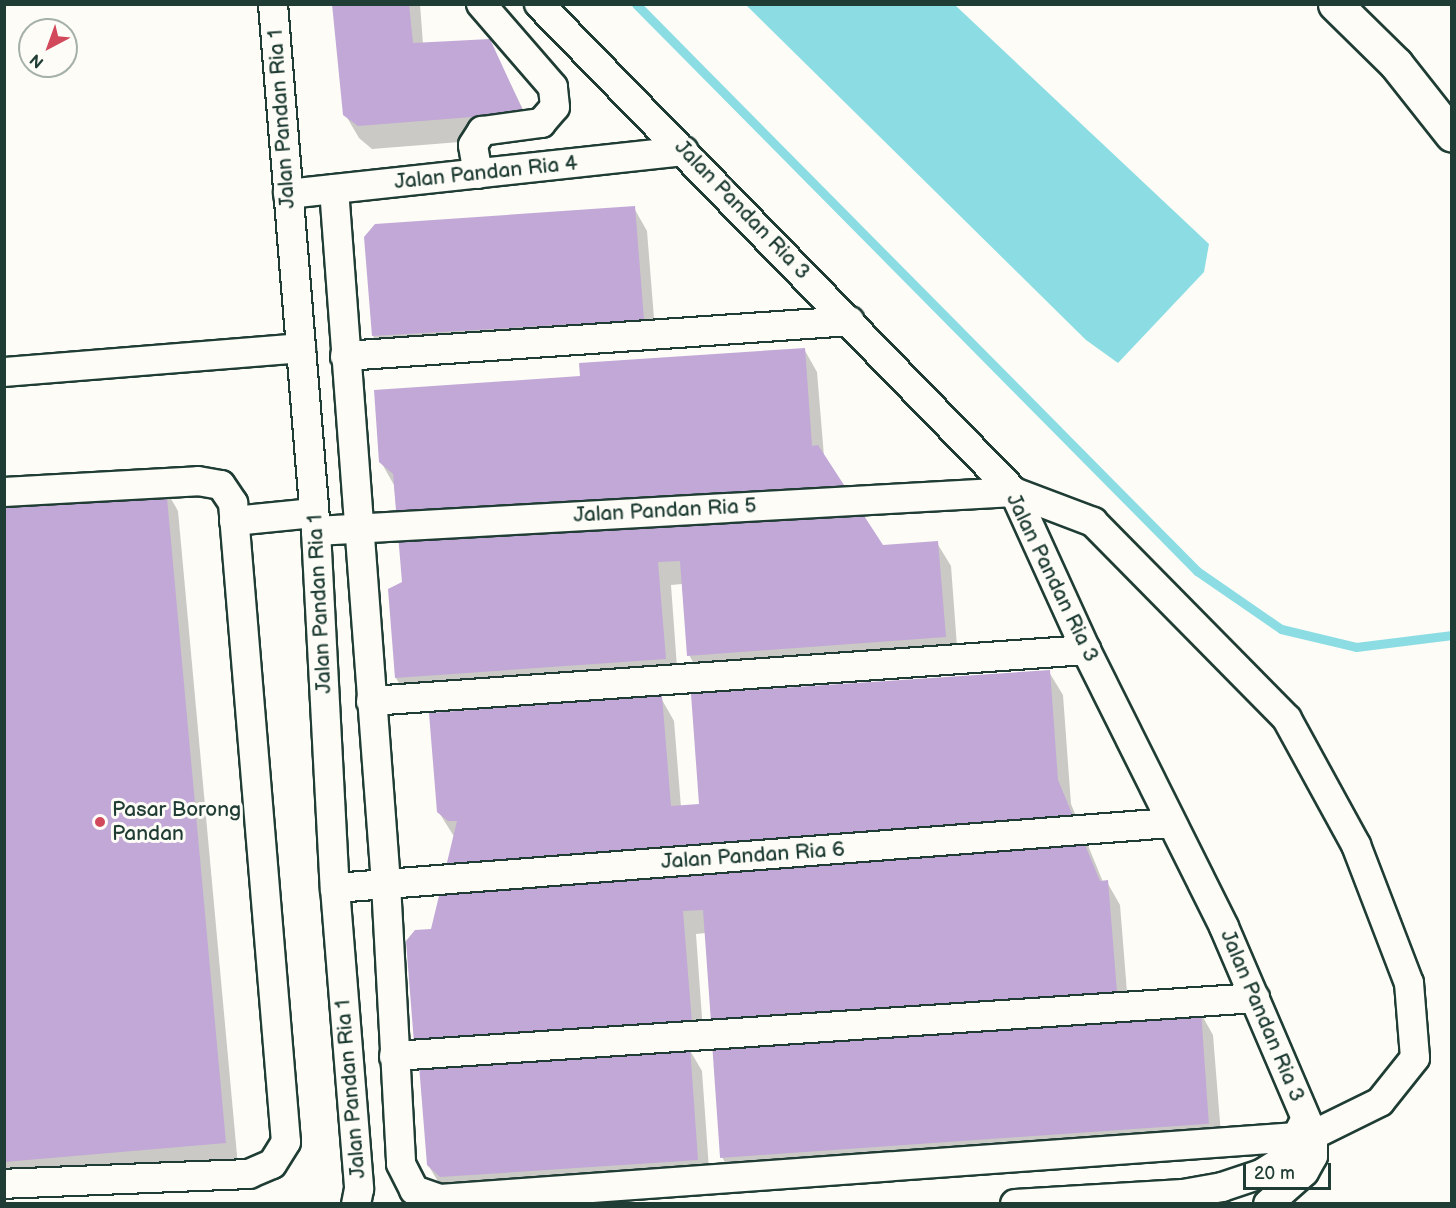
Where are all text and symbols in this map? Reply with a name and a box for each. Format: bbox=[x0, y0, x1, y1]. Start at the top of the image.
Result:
north arrow bbox=[18, 18, 78, 78]
street label: Jalan Pandan Ria 1 bbox=[263, 29, 301, 209]
text: N bbox=[26, 49, 48, 72]
street label: Jalan Pandan Ria 3 bbox=[669, 135, 815, 285]
street label: Jalan Pandan Ria 4 bbox=[393, 151, 579, 195]
street label: Jalan Pandan Ria 3 bbox=[1000, 490, 1104, 666]
street label: Jalan Pandan Ria 5 bbox=[573, 494, 757, 528]
street label: Jalan Pandan Ria 1 bbox=[303, 514, 337, 694]
place label: Pasar Borong Pandan bbox=[112, 797, 241, 847]
marker: Pasar Borong Pandan bbox=[93, 815, 107, 829]
street label: Jalan Pandan Ria 6 bbox=[660, 837, 846, 875]
street label: Jalan Pandan Ria 3 bbox=[1214, 926, 1310, 1106]
street label: Jalan Pandan Ria 1 bbox=[331, 999, 371, 1179]
scale bar bbox=[1246, 1151, 1334, 1189]
text: 20 m bbox=[1254, 1163, 1295, 1184]

